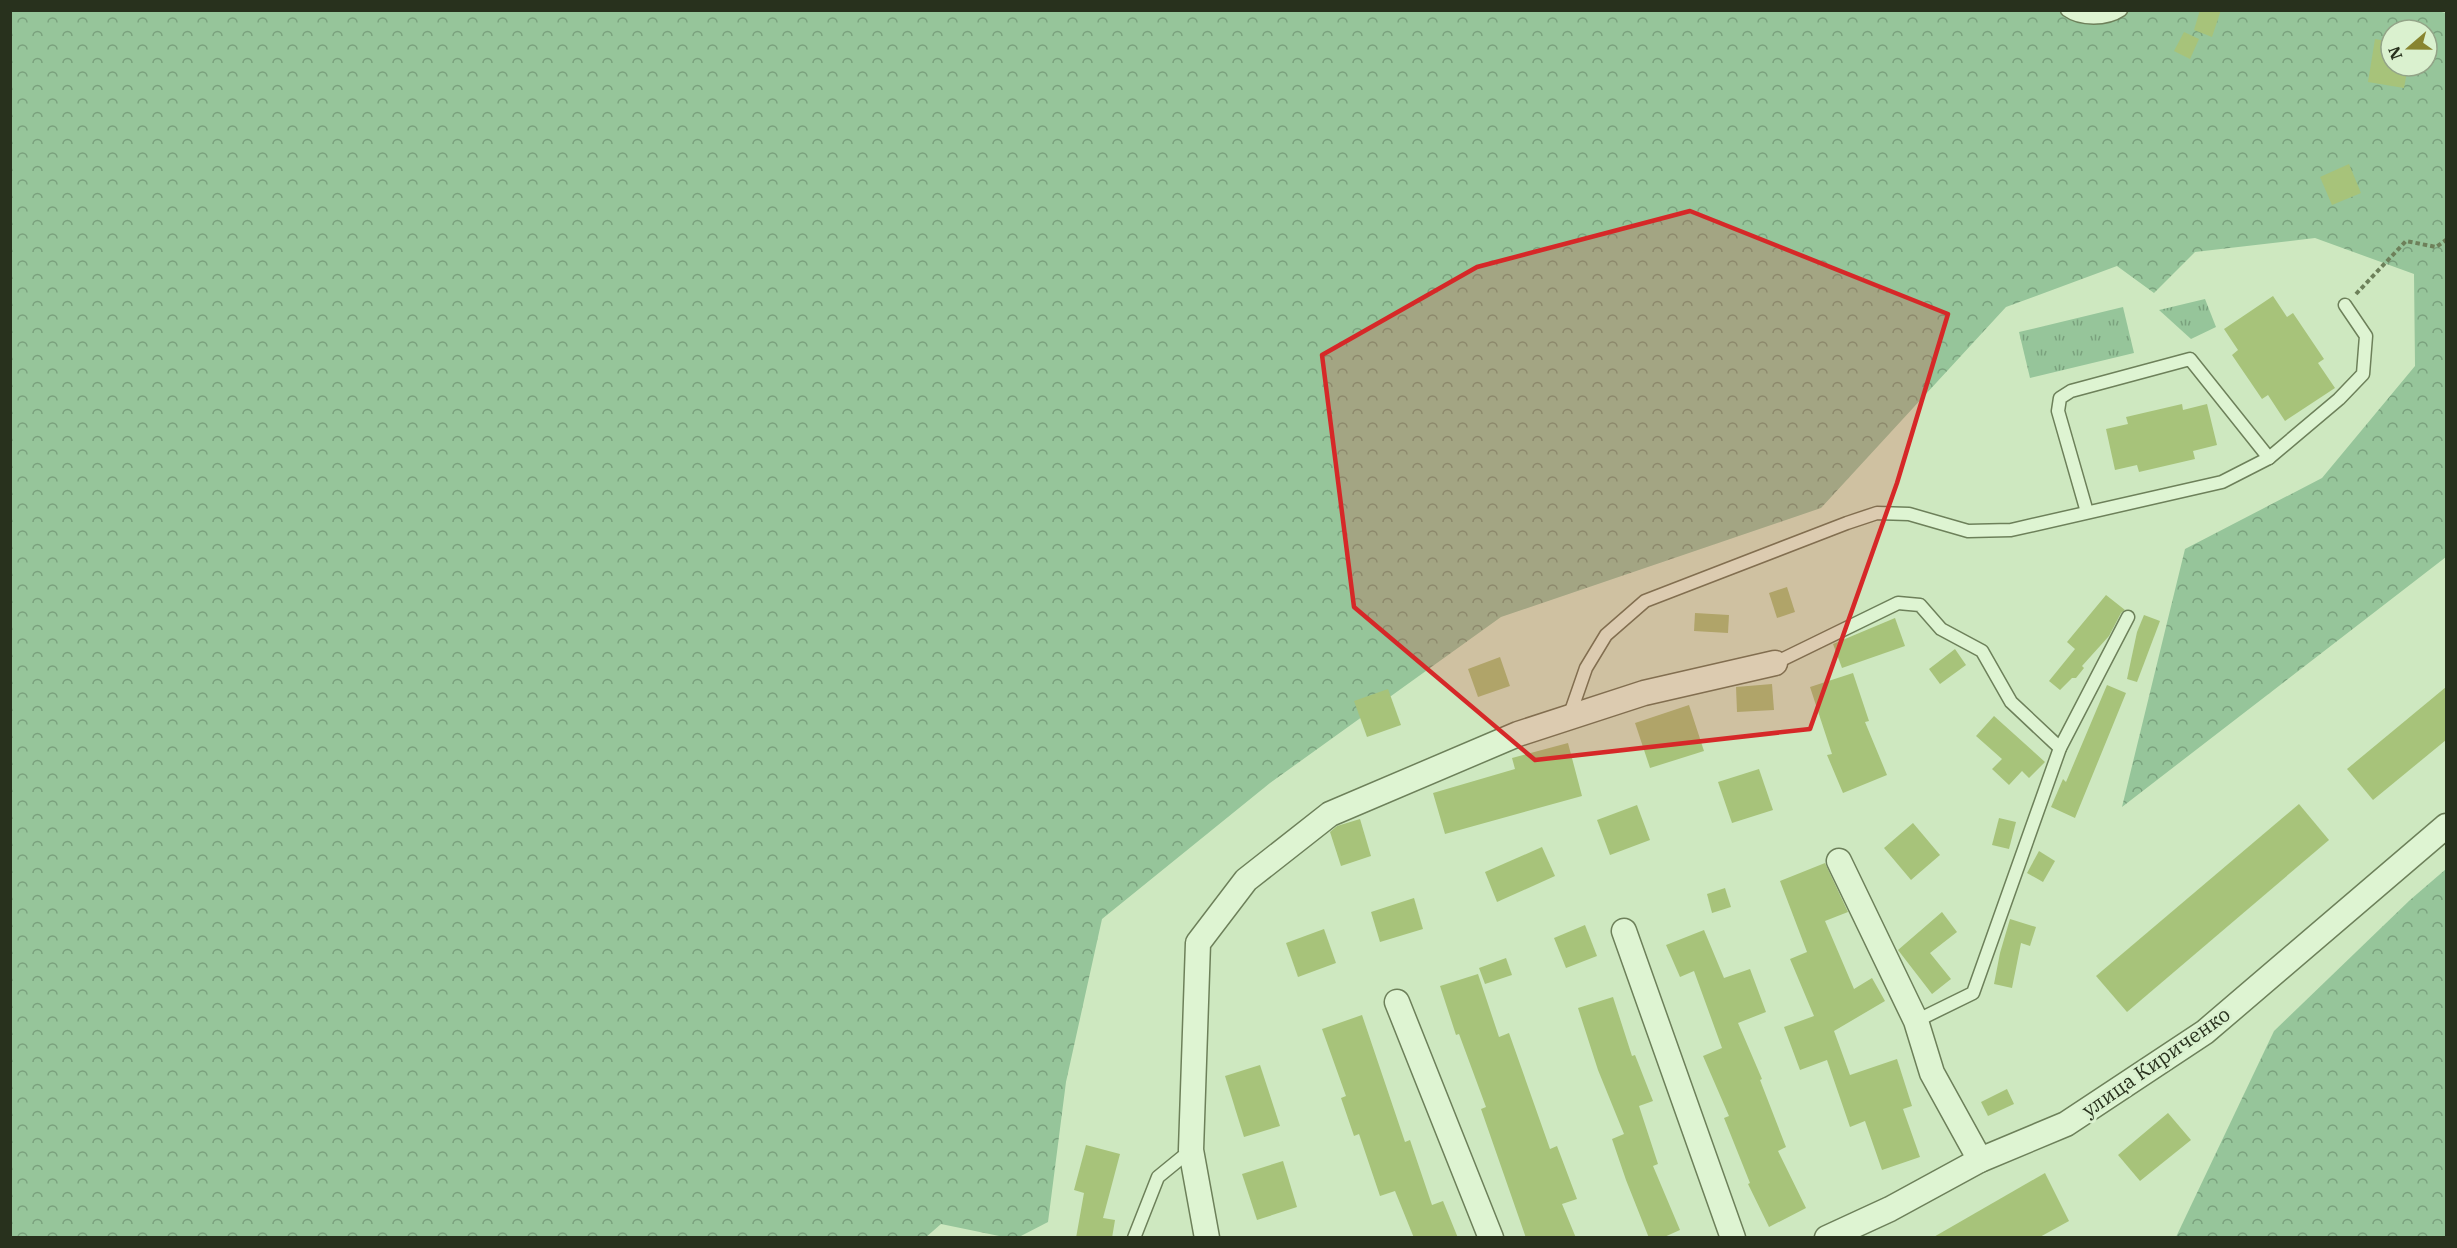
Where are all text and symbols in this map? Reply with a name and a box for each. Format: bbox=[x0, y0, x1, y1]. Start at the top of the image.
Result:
north arrow bbox=[2379, 18, 2439, 78]
text: N bbox=[2383, 44, 2406, 62]
street label: улица Кириченко bbox=[2076, 1000, 2235, 1123]

